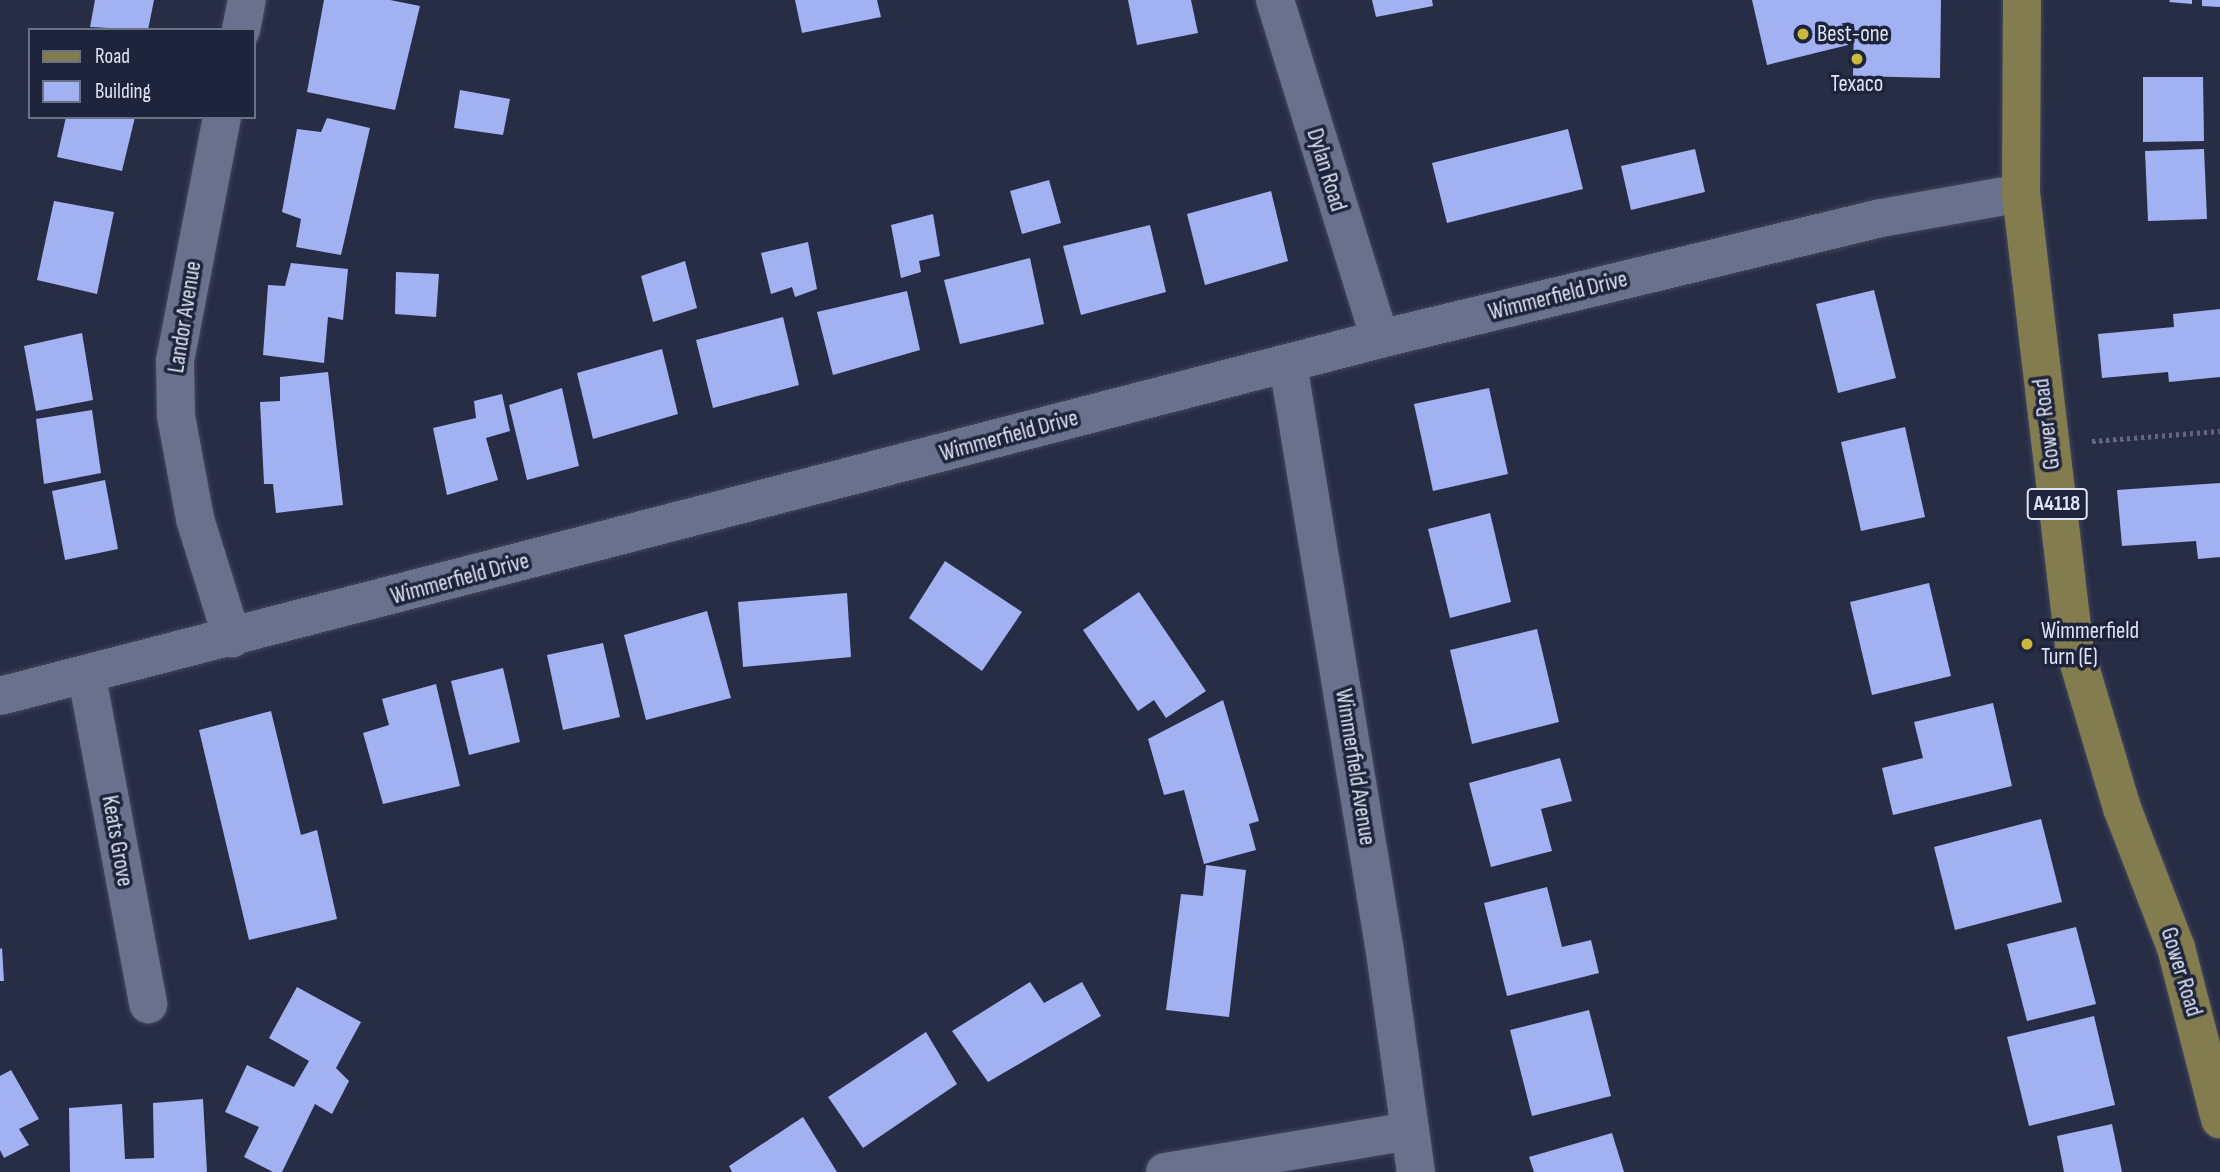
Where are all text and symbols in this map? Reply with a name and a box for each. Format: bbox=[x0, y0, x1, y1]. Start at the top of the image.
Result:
place label: Best-one bbox=[1817, 20, 1889, 48]
marker: Best-one bbox=[1795, 26, 1811, 42]
legend bbox=[28, 28, 256, 119]
text: Road bbox=[95, 44, 130, 69]
marker: Texaco bbox=[1849, 51, 1865, 67]
place label: Texaco bbox=[1831, 70, 1883, 98]
text: Building bbox=[95, 79, 151, 104]
street label: Dylan Road bbox=[1300, 125, 1352, 215]
street label: Landor Avenue bbox=[163, 259, 207, 375]
street label: Wimmerfield Drive bbox=[1486, 265, 1630, 327]
street label: Gower Road bbox=[2028, 377, 2066, 471]
street label: Wimmerfield Drive bbox=[937, 404, 1081, 468]
road number: A4118 bbox=[2025, 486, 2088, 522]
street label: Wimmerfield Drive bbox=[388, 547, 532, 611]
place label: Wimmerfield Turn (E) bbox=[2041, 617, 2139, 671]
marker: Wimmerfield Turn (E) bbox=[2019, 636, 2035, 652]
street label: Wimmerfield Avenue bbox=[1329, 687, 1381, 847]
street label: Keats Grove bbox=[95, 793, 139, 889]
street label: Gower Road bbox=[2154, 924, 2208, 1020]

